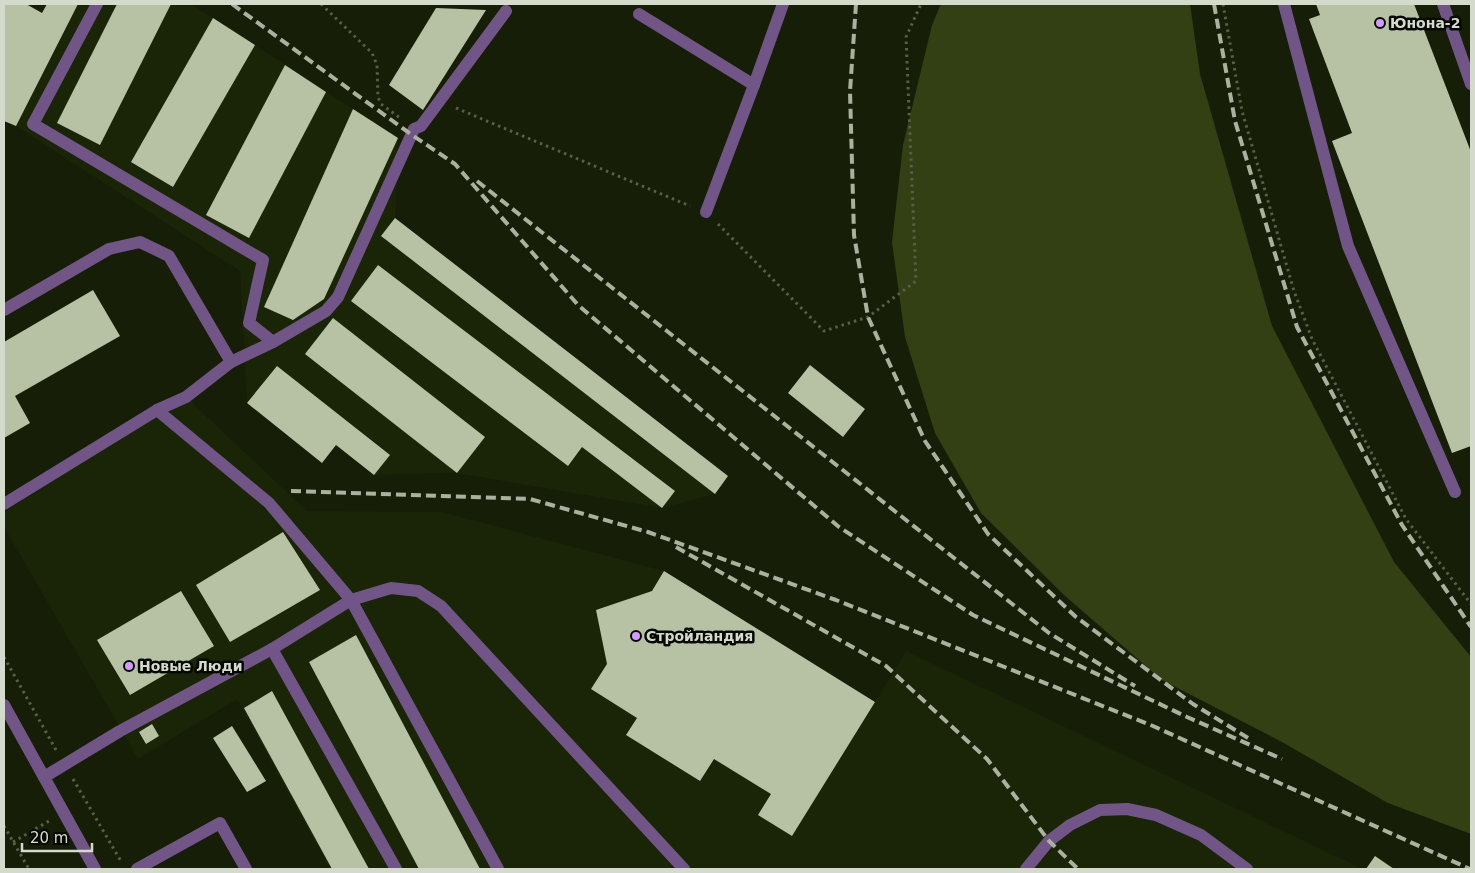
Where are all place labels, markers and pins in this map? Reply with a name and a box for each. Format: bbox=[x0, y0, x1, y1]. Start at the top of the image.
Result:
place label: Юнона-2 bbox=[1390, 15, 1460, 31]
marker: Юнона-2 bbox=[1374, 17, 1386, 29]
place label: Стройландия bbox=[646, 628, 753, 644]
marker: Стройландия bbox=[630, 630, 642, 642]
place label: Новые Люди bbox=[139, 658, 243, 674]
marker: Новые Люди bbox=[123, 660, 135, 672]

